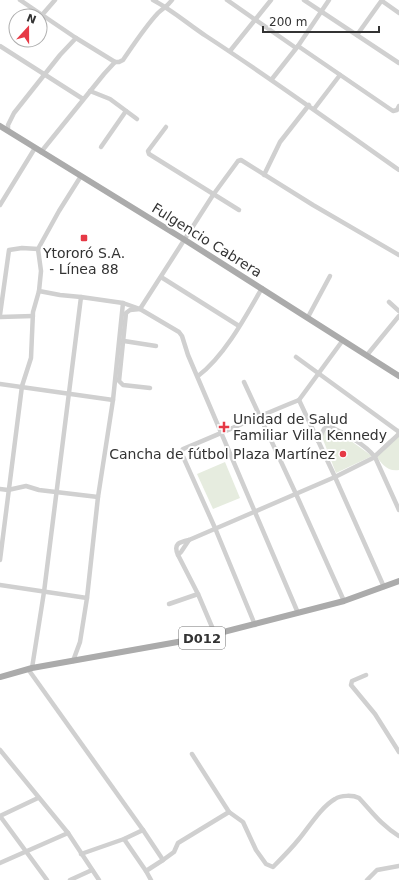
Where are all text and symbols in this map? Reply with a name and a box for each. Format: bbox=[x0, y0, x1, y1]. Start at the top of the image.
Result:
north arrow bbox=[8, 8, 48, 48]
scale bar bbox=[263, 8, 379, 34]
text: N bbox=[25, 11, 38, 27]
text: 200 m bbox=[269, 15, 307, 29]
street label: Fulgencio Cabrera bbox=[149, 200, 265, 280]
marker: Ytororó S.A. - Línea 88 bbox=[79, 233, 89, 243]
place label: Ytororó S.A. - Línea 88 bbox=[42, 245, 125, 277]
place label: Unidad de Salud Familiar Villa Kennedy bbox=[233, 411, 387, 443]
marker: Unidad de Salud Familiar Villa Kennedy bbox=[218, 421, 230, 433]
place label: Cancha de fútbol Plaza Martínez bbox=[109, 446, 335, 462]
marker: Cancha de fútbol Plaza Martínez bbox=[338, 449, 348, 459]
road number: D012 bbox=[179, 627, 225, 649]

